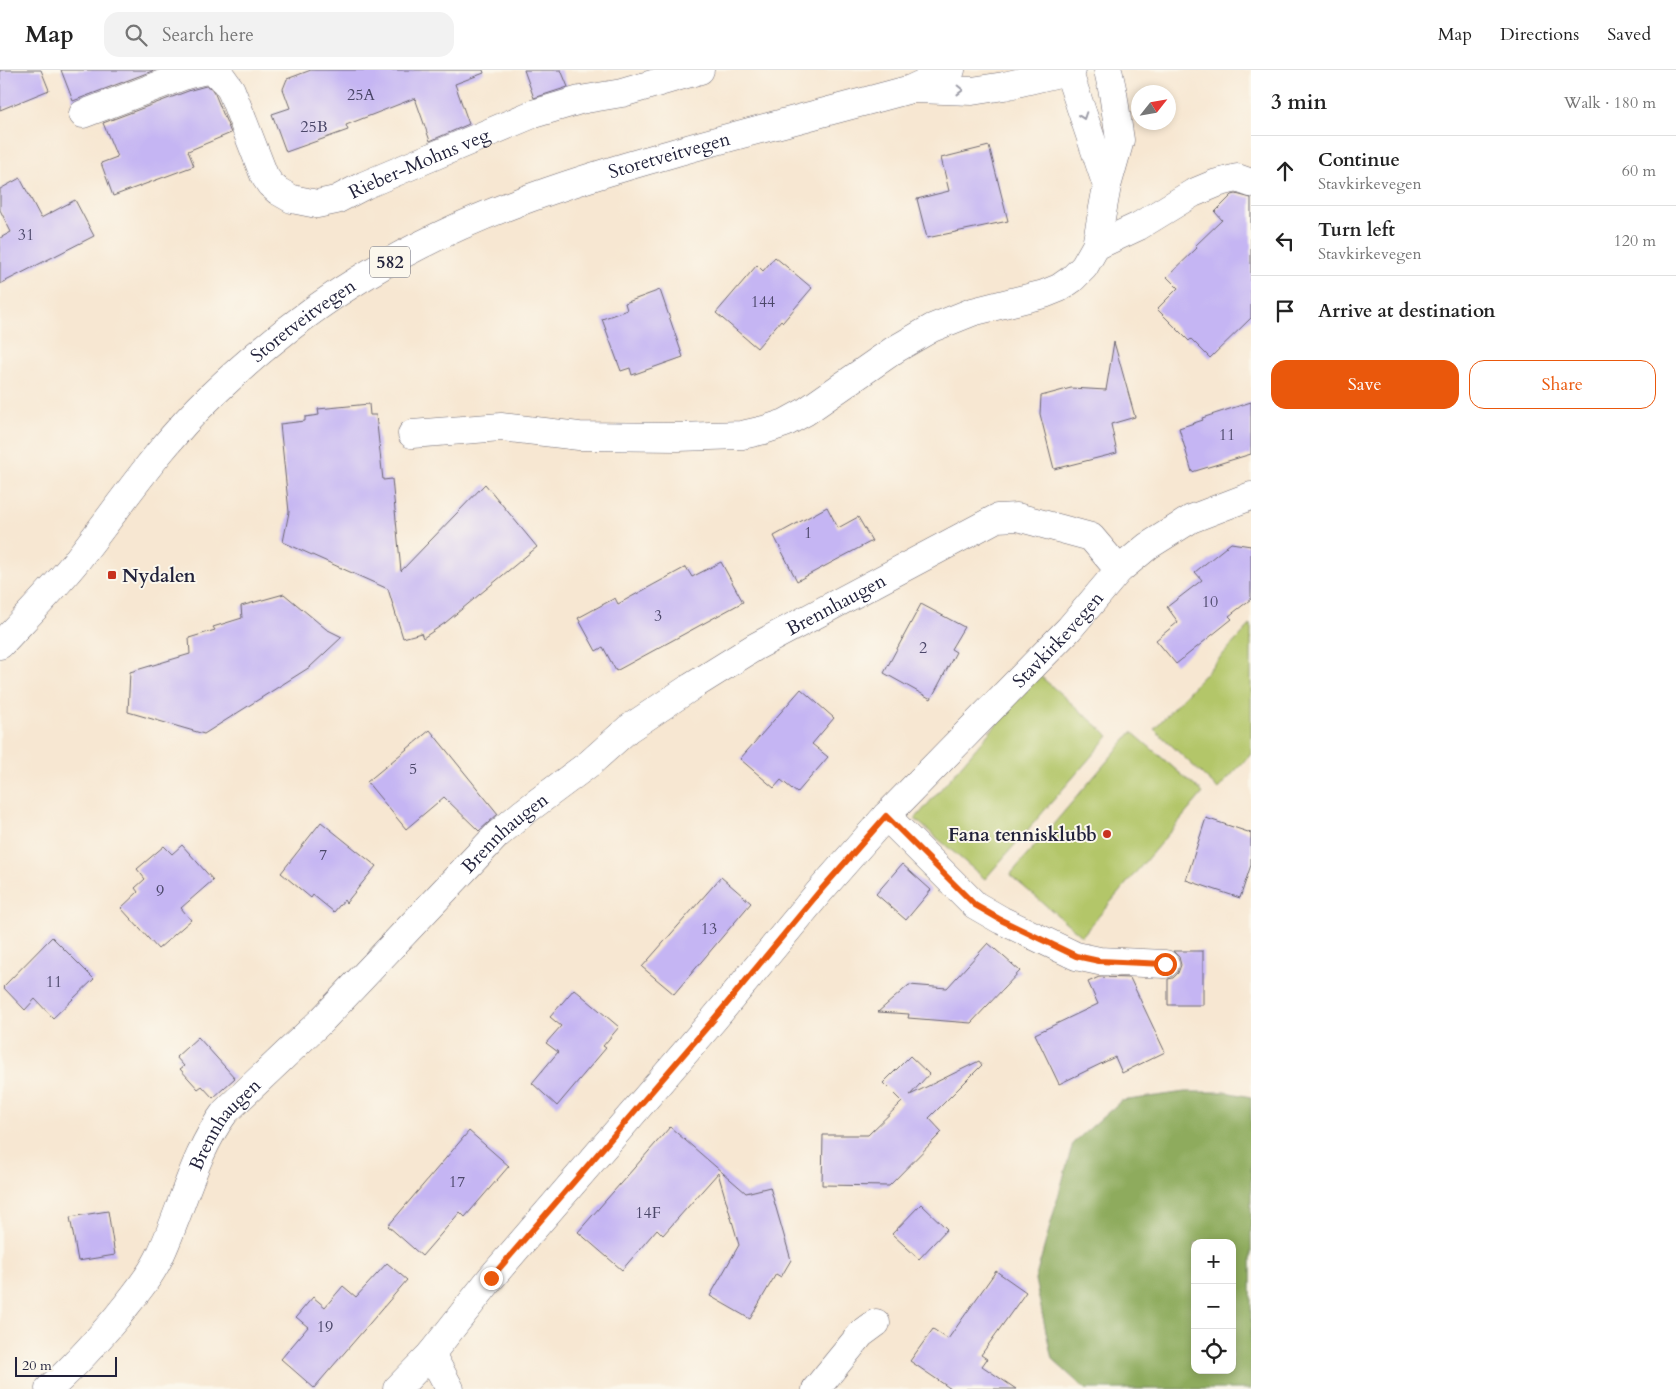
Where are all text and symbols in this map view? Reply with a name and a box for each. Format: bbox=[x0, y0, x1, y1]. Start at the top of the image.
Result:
search box bbox=[104, 12, 454, 57]
text: Map bbox=[25, 18, 74, 51]
icon: search bbox=[122, 21, 150, 49]
text: Search here bbox=[162, 22, 254, 48]
text: Map bbox=[1438, 22, 1472, 47]
text: Directions bbox=[1500, 22, 1579, 47]
text: Saved bbox=[1607, 22, 1651, 47]
house number: 25A bbox=[347, 84, 376, 106]
one-way arrow bbox=[956, 85, 964, 96]
north arrow bbox=[1131, 85, 1176, 130]
text: 3 min bbox=[1271, 88, 1327, 117]
text: Walk · 180 m bbox=[1564, 92, 1656, 114]
one-way arrow bbox=[1077, 111, 1087, 120]
house number: 25B bbox=[300, 116, 328, 138]
street label: Rieber-Mohns veg bbox=[344, 122, 494, 205]
street label: Storetveitvegen bbox=[605, 126, 733, 185]
text: Continue bbox=[1318, 147, 1400, 173]
icon: ahead bbox=[1271, 157, 1299, 185]
text: 60 m bbox=[1622, 160, 1656, 182]
text: Stavkirkevegen bbox=[1318, 173, 1422, 195]
text: Turn left bbox=[1318, 217, 1395, 243]
house number: 31 bbox=[18, 224, 34, 246]
icon: left bbox=[1271, 227, 1299, 255]
text: 120 m bbox=[1614, 230, 1656, 252]
text: Stavkirkevegen bbox=[1318, 243, 1422, 265]
road number: 582 bbox=[370, 246, 410, 278]
street label: Storetveitvegen bbox=[245, 273, 361, 369]
house number: 144 bbox=[751, 291, 775, 313]
icon: arrive bbox=[1271, 297, 1299, 325]
text: Arrive at destination bbox=[1318, 298, 1495, 324]
button: Save bbox=[1271, 360, 1459, 409]
button: Share bbox=[1469, 360, 1656, 409]
house number: 11 bbox=[1219, 424, 1235, 446]
house number: 1 bbox=[804, 522, 812, 544]
place label: Nydalen bbox=[122, 563, 196, 589]
street label: Brennhaugen bbox=[782, 568, 891, 642]
marker: Nydalen bbox=[106, 569, 118, 581]
street label: Stavkirkevegen bbox=[1007, 586, 1110, 694]
house number: 10 bbox=[1202, 591, 1218, 613]
house number: 3 bbox=[654, 605, 662, 627]
house number: 2 bbox=[919, 637, 927, 659]
house number: 5 bbox=[409, 758, 417, 780]
street label: Brennhaugen bbox=[456, 787, 554, 879]
place label: Fana tennisklubb bbox=[948, 822, 1097, 848]
marker: Fana tennisklubb bbox=[1101, 828, 1113, 840]
house number: 7 bbox=[319, 844, 327, 866]
house number: 9 bbox=[156, 880, 164, 902]
house number: 13 bbox=[701, 918, 717, 940]
route start bbox=[1154, 953, 1177, 976]
house number: 11 bbox=[46, 971, 62, 993]
street label: Brennhaugen bbox=[183, 1073, 267, 1175]
house number: 17 bbox=[449, 1171, 465, 1193]
house number: 14F bbox=[635, 1202, 661, 1224]
map controls bbox=[1191, 1239, 1236, 1374]
button: + bbox=[1191, 1239, 1236, 1284]
route end bbox=[480, 1267, 503, 1290]
button: − bbox=[1191, 1284, 1236, 1329]
house number: 19 bbox=[317, 1316, 333, 1338]
button: locate bbox=[1191, 1329, 1236, 1374]
scale bar bbox=[15, 1354, 118, 1377]
text: 20 m bbox=[22, 1356, 52, 1375]

